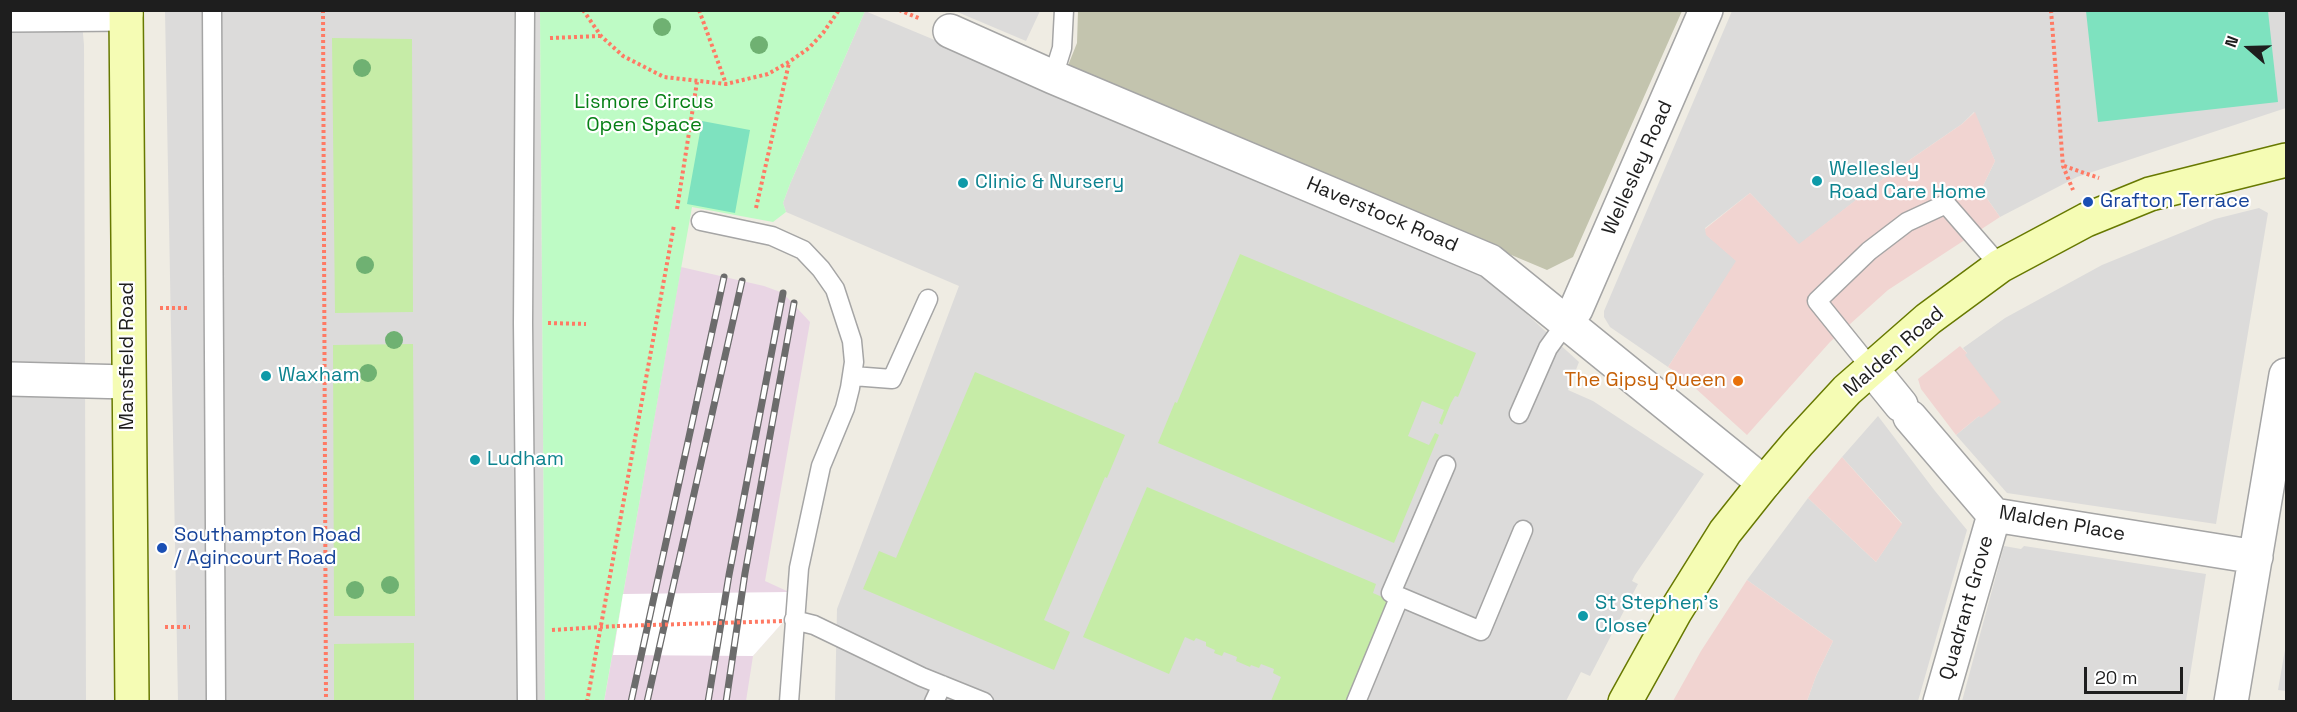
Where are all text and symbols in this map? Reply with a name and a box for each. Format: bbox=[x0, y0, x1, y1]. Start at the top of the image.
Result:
north arrow bbox=[2219, 18, 2279, 78]
text: N bbox=[2220, 33, 2243, 50]
park label: Lismore Circus Open Space bbox=[574, 91, 714, 138]
street label: Wellesley Road bbox=[1598, 97, 1678, 239]
place label: Wellesley Road Care Home bbox=[1829, 158, 1986, 205]
place label: Clinic & Nursery bbox=[975, 171, 1124, 195]
street label: Haverstock Road bbox=[1303, 172, 1461, 258]
marker: Wellesley Road Care Home bbox=[1810, 174, 1824, 188]
marker: Clinic & Nursery bbox=[956, 176, 970, 190]
place label: Grafton Terrace bbox=[2100, 190, 2250, 214]
marker: Grafton Terrace bbox=[2081, 195, 2095, 209]
street label: Mansfield Road bbox=[116, 282, 140, 430]
street label: Malden Road bbox=[1839, 302, 1949, 402]
place label: Waxham bbox=[278, 364, 360, 388]
marker: Waxham bbox=[259, 369, 273, 383]
place label: The Gipsy Queen bbox=[1565, 369, 1726, 393]
marker: The Gipsy Queen bbox=[1731, 374, 1745, 388]
place label: Ludham bbox=[487, 448, 564, 472]
marker: Ludham bbox=[468, 453, 482, 467]
street label: Malden Place bbox=[1997, 501, 2127, 547]
place label: Southampton Road / Agincourt Road bbox=[174, 524, 361, 571]
street label: Quadrant Grove bbox=[1935, 533, 1999, 683]
marker: Southampton Road / Agincourt Road bbox=[155, 541, 169, 555]
place label: St Stephen's Close bbox=[1595, 592, 1719, 639]
marker: St Stephen's Close bbox=[1576, 609, 1590, 623]
scale bar bbox=[2087, 655, 2186, 693]
text: 20 m bbox=[2095, 666, 2138, 689]

